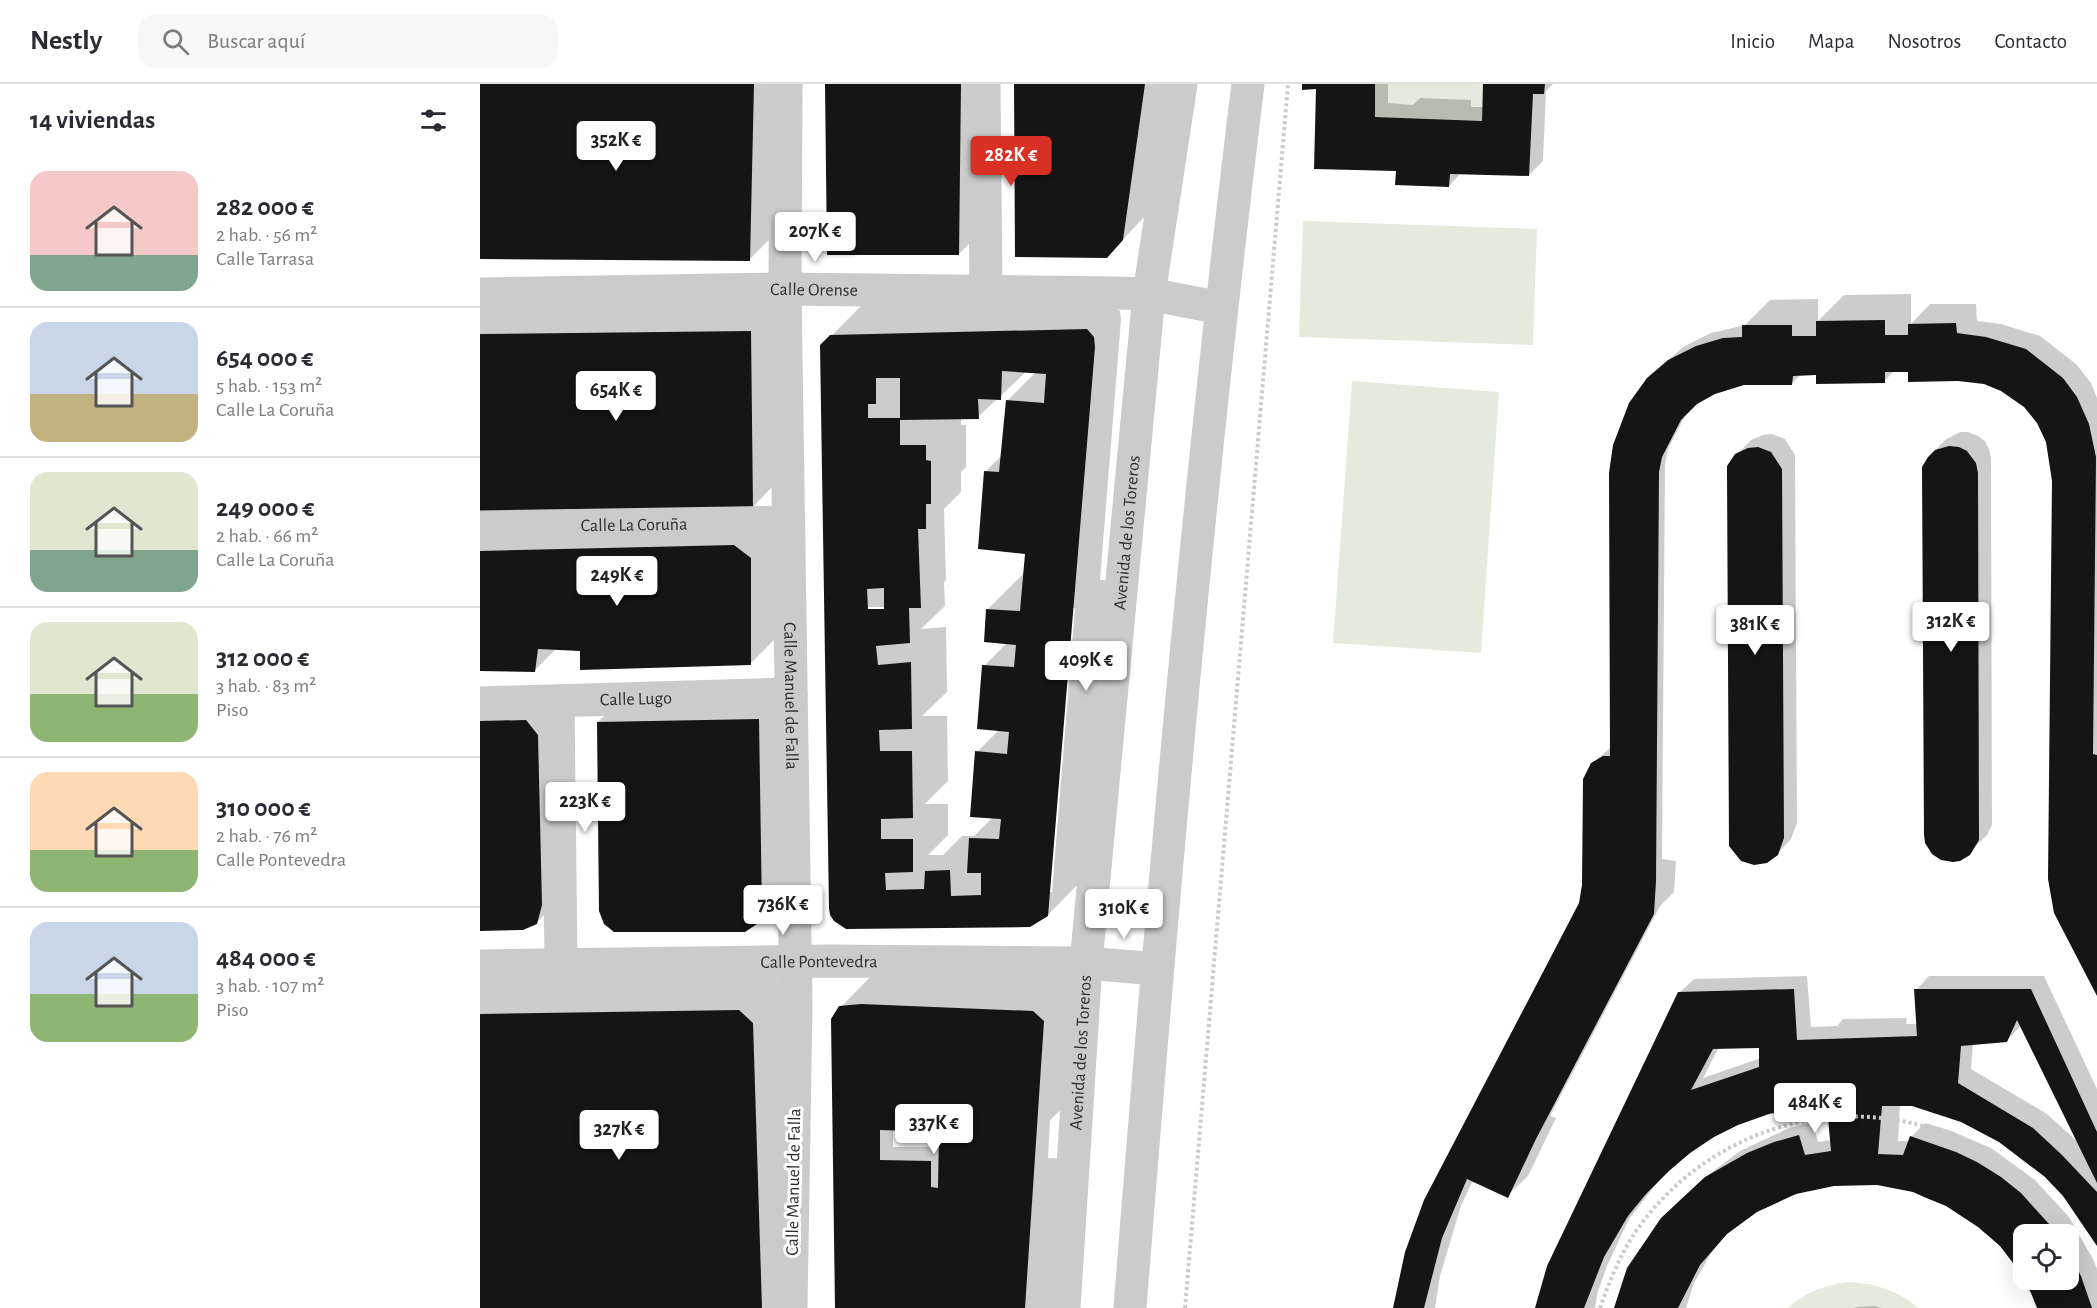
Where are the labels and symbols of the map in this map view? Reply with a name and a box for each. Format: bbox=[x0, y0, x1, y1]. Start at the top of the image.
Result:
pin: 352K € bbox=[567, 121, 665, 172]
pin: 282K € bbox=[962, 136, 1060, 187]
pin: 207K € bbox=[766, 212, 864, 263]
street label: Calle Orense bbox=[770, 281, 858, 300]
pin: 654K € bbox=[567, 371, 665, 422]
street label: Avenida de los Toreros bbox=[1111, 455, 1144, 611]
street label: Calle La Coruña bbox=[580, 516, 688, 535]
pin: 249K € bbox=[568, 556, 666, 607]
pin: 312K € bbox=[1902, 602, 2000, 653]
pin: 381K € bbox=[1706, 605, 1804, 656]
street label: Calle Manuel de Falla bbox=[780, 622, 800, 770]
pin: 409K € bbox=[1037, 641, 1135, 692]
street label: Calle Lugo bbox=[600, 689, 672, 710]
pin: 223K € bbox=[536, 782, 634, 833]
pin: 736K € bbox=[734, 885, 832, 936]
pin: 310K € bbox=[1075, 889, 1173, 940]
street label: Calle Pontevedra bbox=[760, 953, 878, 972]
street label: Avenida de los Toreros bbox=[1067, 974, 1095, 1131]
pin: 484K € bbox=[1766, 1083, 1864, 1134]
pin: 337K € bbox=[885, 1104, 983, 1155]
street label: Calle Manuel de Falla bbox=[784, 1108, 804, 1256]
pin: 327K € bbox=[570, 1110, 668, 1161]

